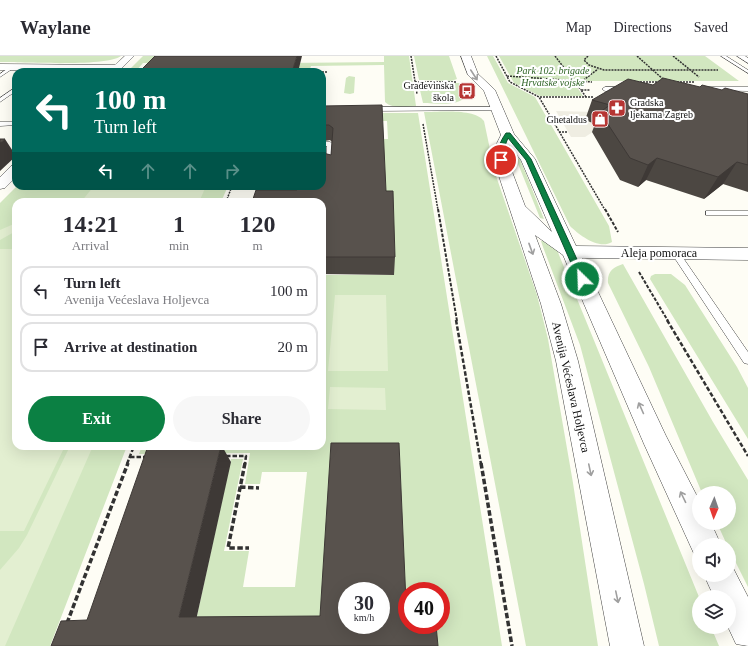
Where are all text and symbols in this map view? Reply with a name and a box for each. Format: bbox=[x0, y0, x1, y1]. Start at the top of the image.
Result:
text: Waylane bbox=[20, 17, 91, 38]
text: Map bbox=[566, 20, 591, 35]
text: Directions bbox=[613, 20, 672, 35]
text: Saved bbox=[694, 20, 728, 35]
park label: Park 102. brigade Hrvatske vojske bbox=[515, 65, 590, 88]
one-way arrow bbox=[471, 69, 479, 81]
place label: Građevinska škola bbox=[403, 80, 455, 103]
bus stop icon: Građevinska škola bbox=[457, 81, 477, 101]
icon: left bbox=[28, 84, 80, 136]
text: 100 m bbox=[94, 84, 166, 115]
place label: Gradska ljekarna Zagreb bbox=[630, 97, 693, 120]
pharmacy icon: Gradska ljekarna Zagreb bbox=[607, 98, 627, 118]
shop icon: Ghetaldus bbox=[590, 109, 610, 129]
place label: Ghetaldus bbox=[546, 114, 587, 125]
text: Turn left bbox=[94, 117, 157, 137]
pin bbox=[484, 143, 518, 177]
icon: arrive bbox=[490, 149, 512, 171]
icon: left bbox=[95, 160, 117, 182]
icon: ahead bbox=[137, 160, 159, 182]
icon: ahead bbox=[179, 160, 201, 182]
icon: right bbox=[221, 160, 243, 182]
text: 14:21 bbox=[62, 211, 118, 237]
text: 1 bbox=[173, 211, 185, 237]
text: 120 bbox=[240, 211, 276, 237]
text: Arrival bbox=[72, 238, 109, 253]
text: min bbox=[169, 238, 189, 253]
text: m bbox=[252, 238, 263, 253]
one-way arrow bbox=[528, 243, 536, 255]
street label: Aleja pomoraca bbox=[621, 246, 698, 260]
position arrow bbox=[561, 258, 603, 300]
text: Turn left bbox=[64, 275, 121, 291]
icon: left bbox=[30, 280, 52, 302]
text: 100 m bbox=[270, 283, 308, 299]
text: Avenija Većeslava Holjevca bbox=[64, 292, 209, 307]
street label: Avenija Većeslava Holjevca bbox=[549, 320, 593, 455]
icon: arrive bbox=[30, 336, 52, 358]
text: Arrive at destination bbox=[64, 339, 197, 355]
text: 20 m bbox=[278, 339, 308, 355]
button: Exit bbox=[28, 396, 165, 442]
button: Share bbox=[173, 396, 310, 442]
one-way arrow bbox=[637, 403, 644, 415]
one-way arrow bbox=[586, 463, 594, 476]
north arrow bbox=[692, 486, 736, 530]
map controls bbox=[692, 486, 736, 634]
one-way arrow bbox=[679, 492, 686, 504]
button: sound bbox=[692, 538, 736, 582]
speed limit sign: 40 bbox=[398, 582, 450, 634]
one-way arrow bbox=[613, 590, 621, 603]
button: layers bbox=[692, 590, 736, 634]
text: 30 bbox=[354, 592, 374, 614]
text: km/h bbox=[354, 612, 374, 623]

